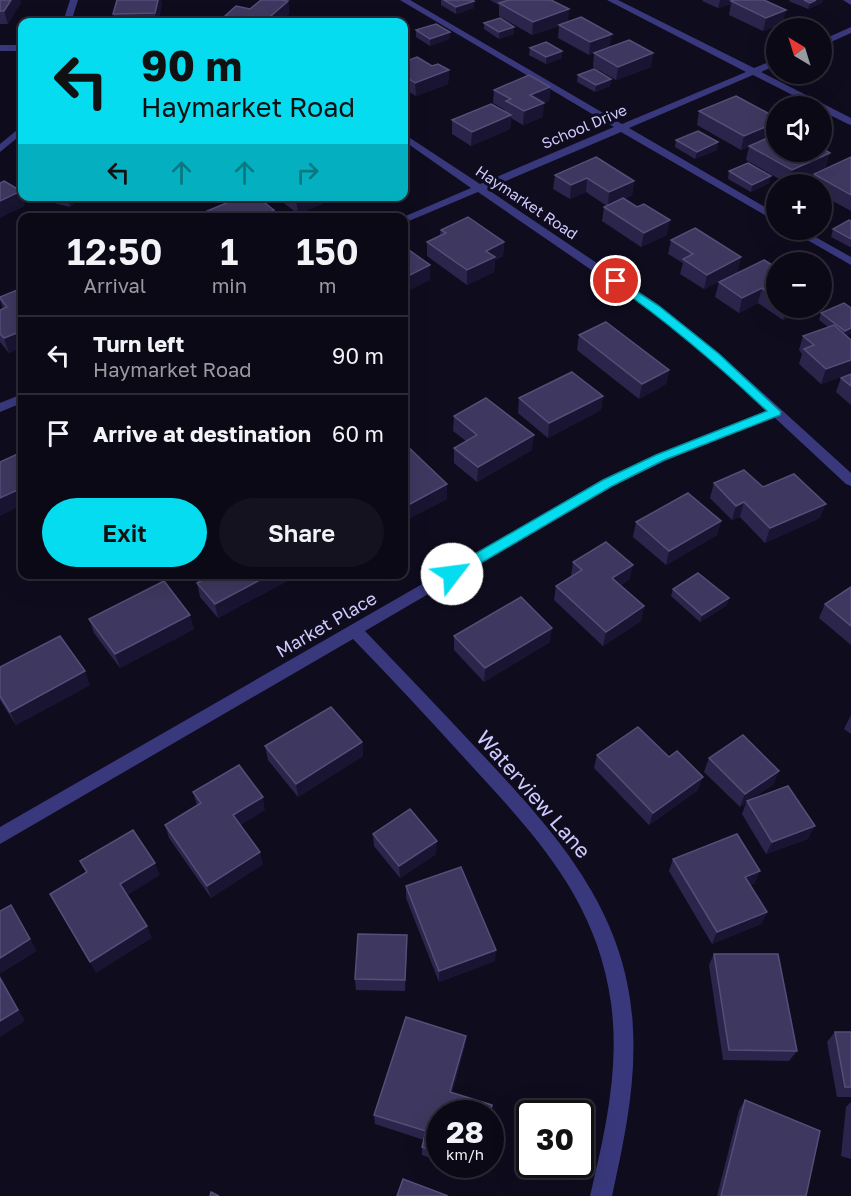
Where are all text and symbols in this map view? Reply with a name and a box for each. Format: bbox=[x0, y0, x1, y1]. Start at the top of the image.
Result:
north arrow bbox=[766, 18, 832, 84]
map controls bbox=[766, 18, 832, 318]
text: 90 m bbox=[141, 40, 242, 90]
icon: left bbox=[42, 42, 120, 120]
text: Haymarket Road bbox=[141, 91, 355, 123]
button: sound bbox=[766, 96, 832, 162]
street label: School Drive bbox=[539, 100, 630, 152]
icon: left bbox=[102, 156, 135, 189]
icon: ahead bbox=[165, 156, 198, 189]
icon: ahead bbox=[228, 156, 261, 189]
icon: right bbox=[291, 156, 324, 189]
street label: Haymarket Road bbox=[473, 161, 581, 243]
button: + bbox=[766, 174, 832, 240]
text: 12:50 bbox=[67, 230, 163, 273]
text: 1 bbox=[220, 230, 238, 273]
text: 150 bbox=[296, 230, 359, 273]
button: − bbox=[766, 252, 832, 318]
pin bbox=[590, 255, 641, 306]
icon: arrive bbox=[599, 264, 632, 297]
text: Arrival bbox=[83, 273, 146, 297]
text: min bbox=[212, 273, 247, 297]
text: m bbox=[319, 273, 336, 297]
text: Turn left bbox=[93, 330, 184, 357]
icon: left bbox=[42, 339, 75, 372]
text: 90 m bbox=[332, 342, 384, 369]
text: Haymarket Road bbox=[93, 357, 252, 381]
icon: arrive bbox=[42, 417, 75, 450]
text: Arrive at destination bbox=[93, 420, 311, 447]
text: 60 m bbox=[332, 420, 384, 447]
button: Exit bbox=[42, 498, 207, 567]
button: Share bbox=[219, 498, 384, 567]
position arrow bbox=[420, 542, 484, 606]
street label: Market Place bbox=[272, 586, 380, 662]
street label: Waterview Lane bbox=[471, 725, 597, 863]
speed limit sign: 30 bbox=[516, 1100, 594, 1178]
text: 28 bbox=[446, 1114, 484, 1150]
text: km/h bbox=[446, 1145, 484, 1163]

